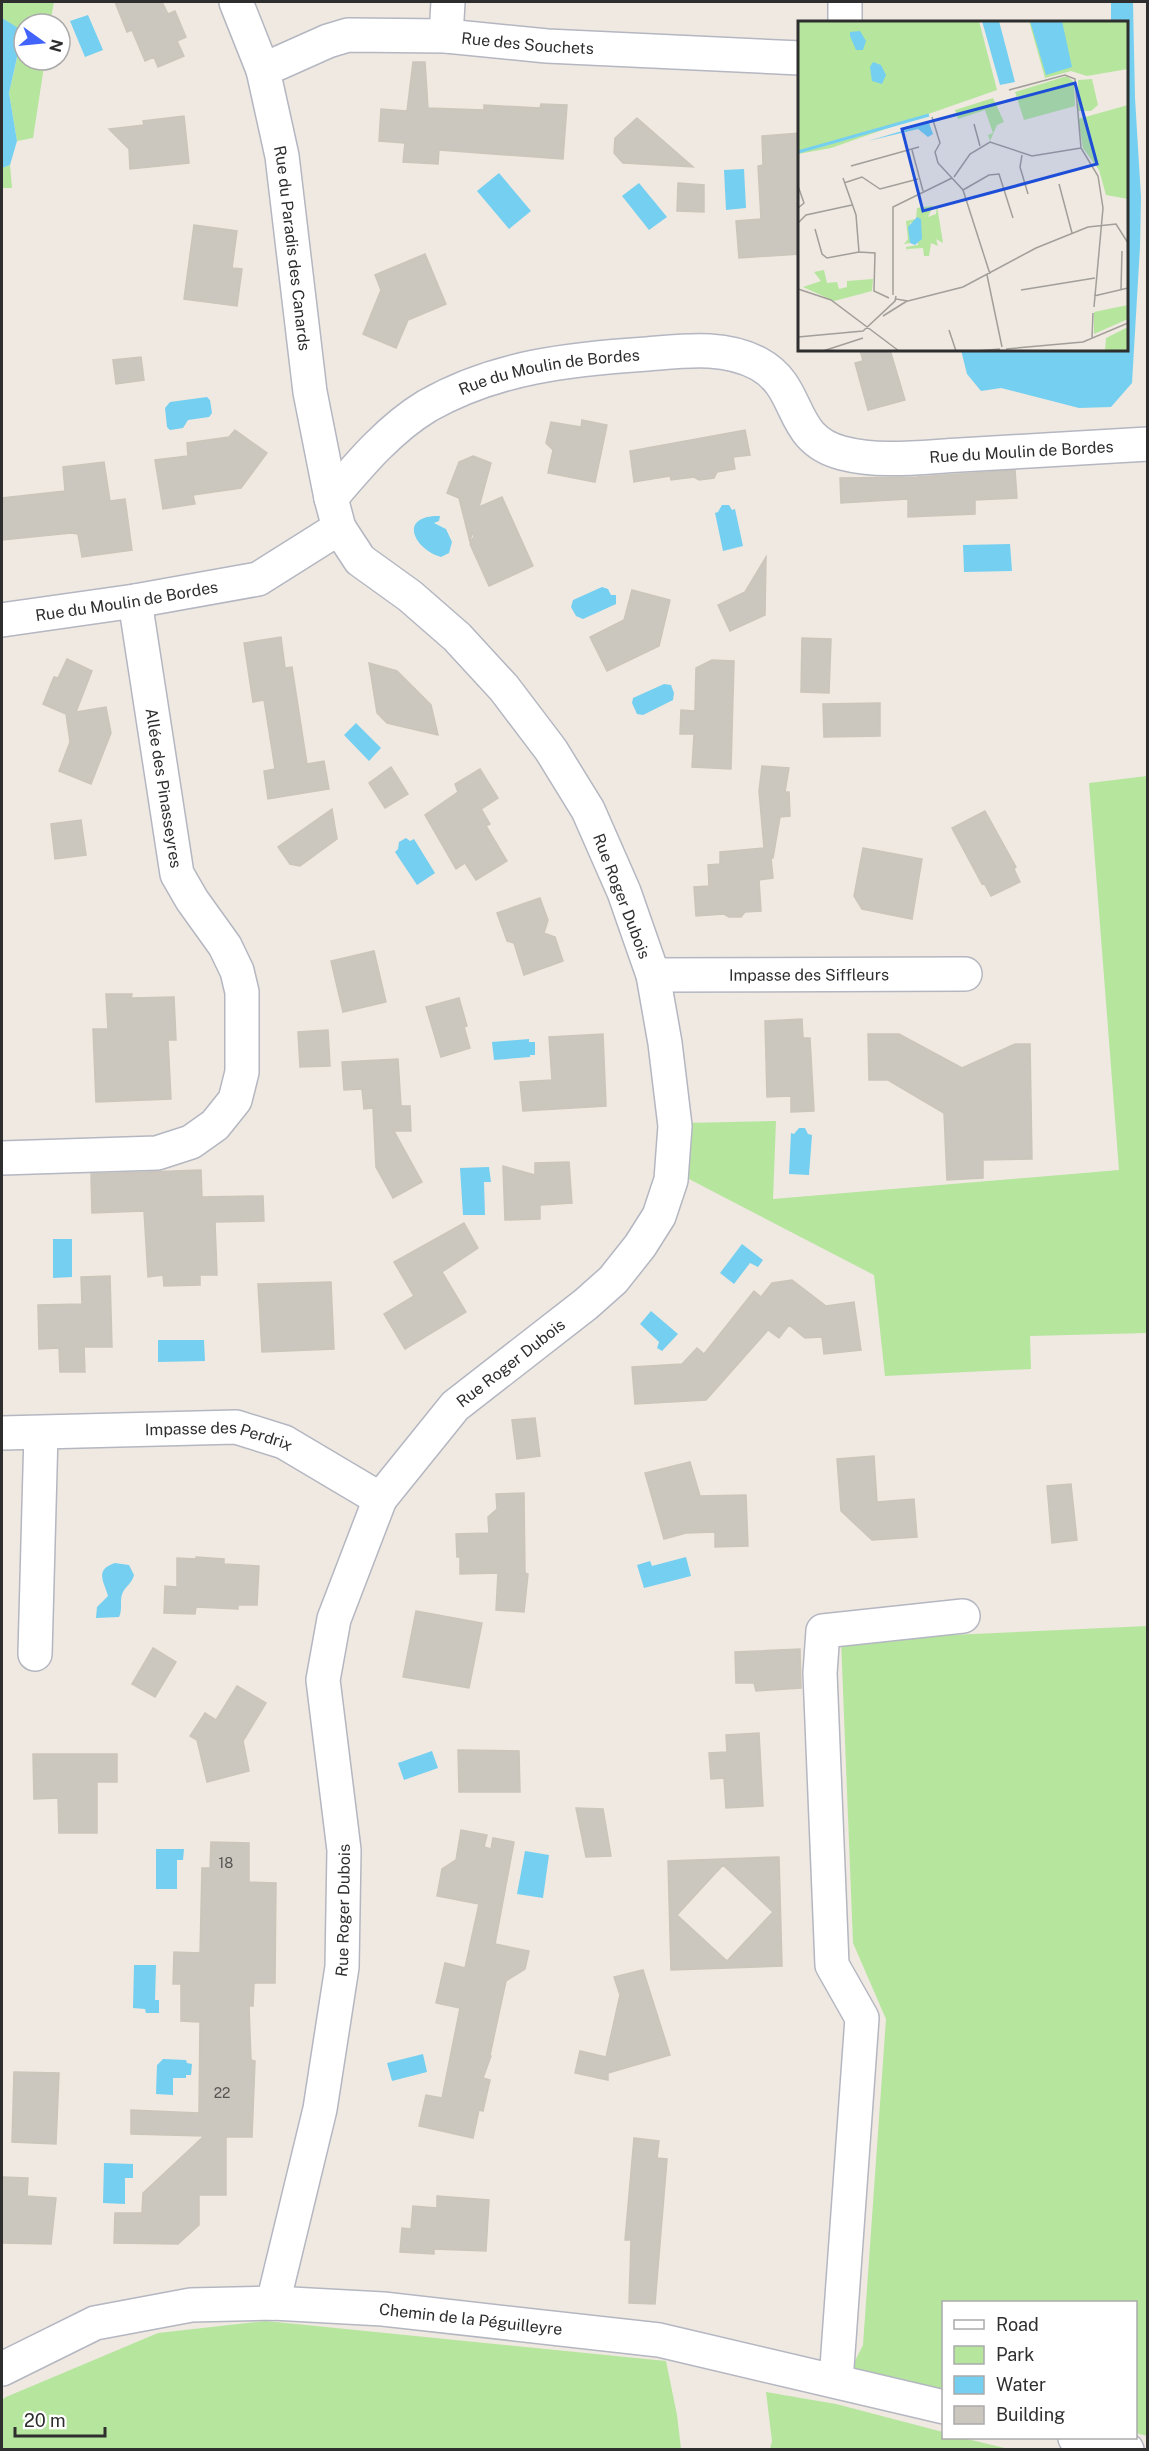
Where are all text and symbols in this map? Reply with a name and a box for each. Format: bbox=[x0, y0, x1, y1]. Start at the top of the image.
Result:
north arrow bbox=[12, 12, 72, 72]
inset map bbox=[798, 21, 1128, 351]
street label: Rue des Souchets bbox=[460, 29, 594, 58]
text: N bbox=[45, 37, 67, 54]
street label: Rue du Paradis des Canards bbox=[270, 144, 314, 352]
street label: Rue du Moulin de Bordes bbox=[456, 346, 640, 399]
street label: Rue du Moulin de Bordes bbox=[929, 437, 1114, 467]
street label: Rue du Moulin de Bordes bbox=[34, 577, 219, 625]
street label: Allée des Pinasseyres bbox=[141, 707, 186, 869]
street label: Rue Roger Dubois bbox=[589, 831, 654, 961]
street label: Impasse des Siffleurs bbox=[729, 965, 889, 985]
street label: Rue Roger Dubois bbox=[453, 1315, 569, 1411]
street label: Impasse des Perdrix bbox=[145, 1418, 296, 1455]
street label: Rue Roger Dubois bbox=[332, 1843, 354, 1978]
house number: 18 bbox=[219, 1855, 233, 1871]
house number: 22 bbox=[214, 2085, 230, 2101]
street label: Chemin de la Péguilleyre bbox=[378, 2300, 563, 2339]
legend bbox=[942, 2301, 1137, 2439]
text: Road bbox=[996, 2314, 1039, 2335]
text: Park bbox=[996, 2344, 1034, 2365]
text: Water bbox=[996, 2374, 1046, 2395]
scale bar bbox=[15, 2400, 105, 2438]
text: Building bbox=[996, 2404, 1065, 2425]
text: 20 m bbox=[24, 2410, 66, 2431]

